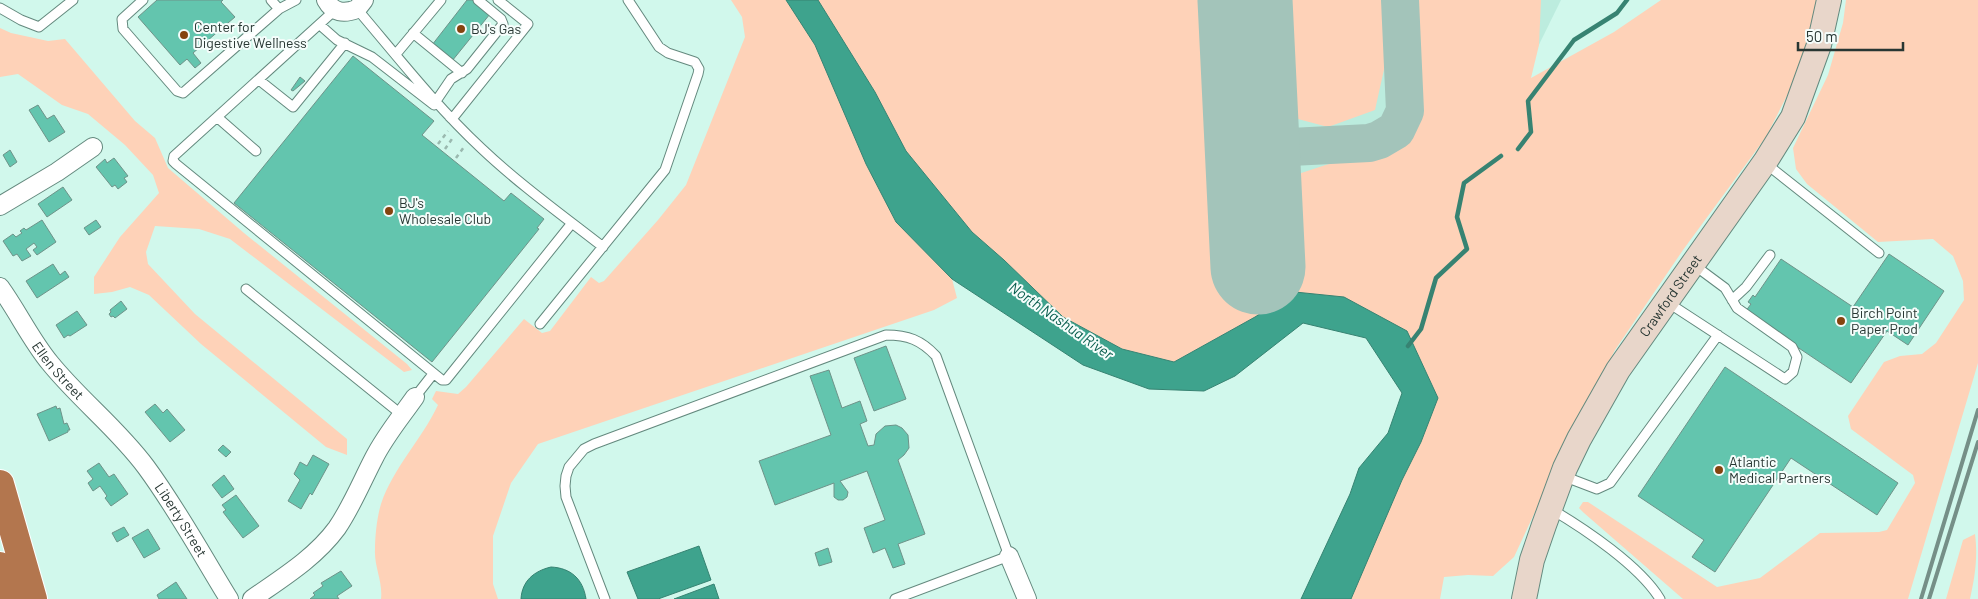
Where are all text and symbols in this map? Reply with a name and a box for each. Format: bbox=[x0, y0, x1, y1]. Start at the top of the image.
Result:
place label: Center for Digestive Wellness bbox=[194, 18, 307, 51]
place label: BJ's Gas bbox=[471, 20, 521, 37]
scale bar bbox=[1798, 20, 1903, 52]
marker: BJ's Gas bbox=[455, 23, 467, 35]
text: 50 m bbox=[1806, 27, 1838, 45]
marker: Center for Digestive Wellness bbox=[178, 29, 190, 41]
place label: BJ's Wholesale Club bbox=[399, 194, 491, 227]
marker: BJ's Wholesale Club bbox=[383, 205, 395, 217]
street label: Crawford Street bbox=[1635, 251, 1705, 340]
water label: North Nashua River bbox=[1006, 278, 1118, 363]
place label: Birch Point Paper Prod bbox=[1851, 304, 1918, 337]
marker: Birch Point Paper Prod bbox=[1835, 315, 1847, 327]
street label: Ellen Street bbox=[29, 338, 88, 403]
place label: Atlantic Medical Partners bbox=[1729, 453, 1831, 486]
marker: Atlantic Medical Partners bbox=[1713, 464, 1725, 476]
street label: Liberty Street bbox=[152, 479, 211, 560]

